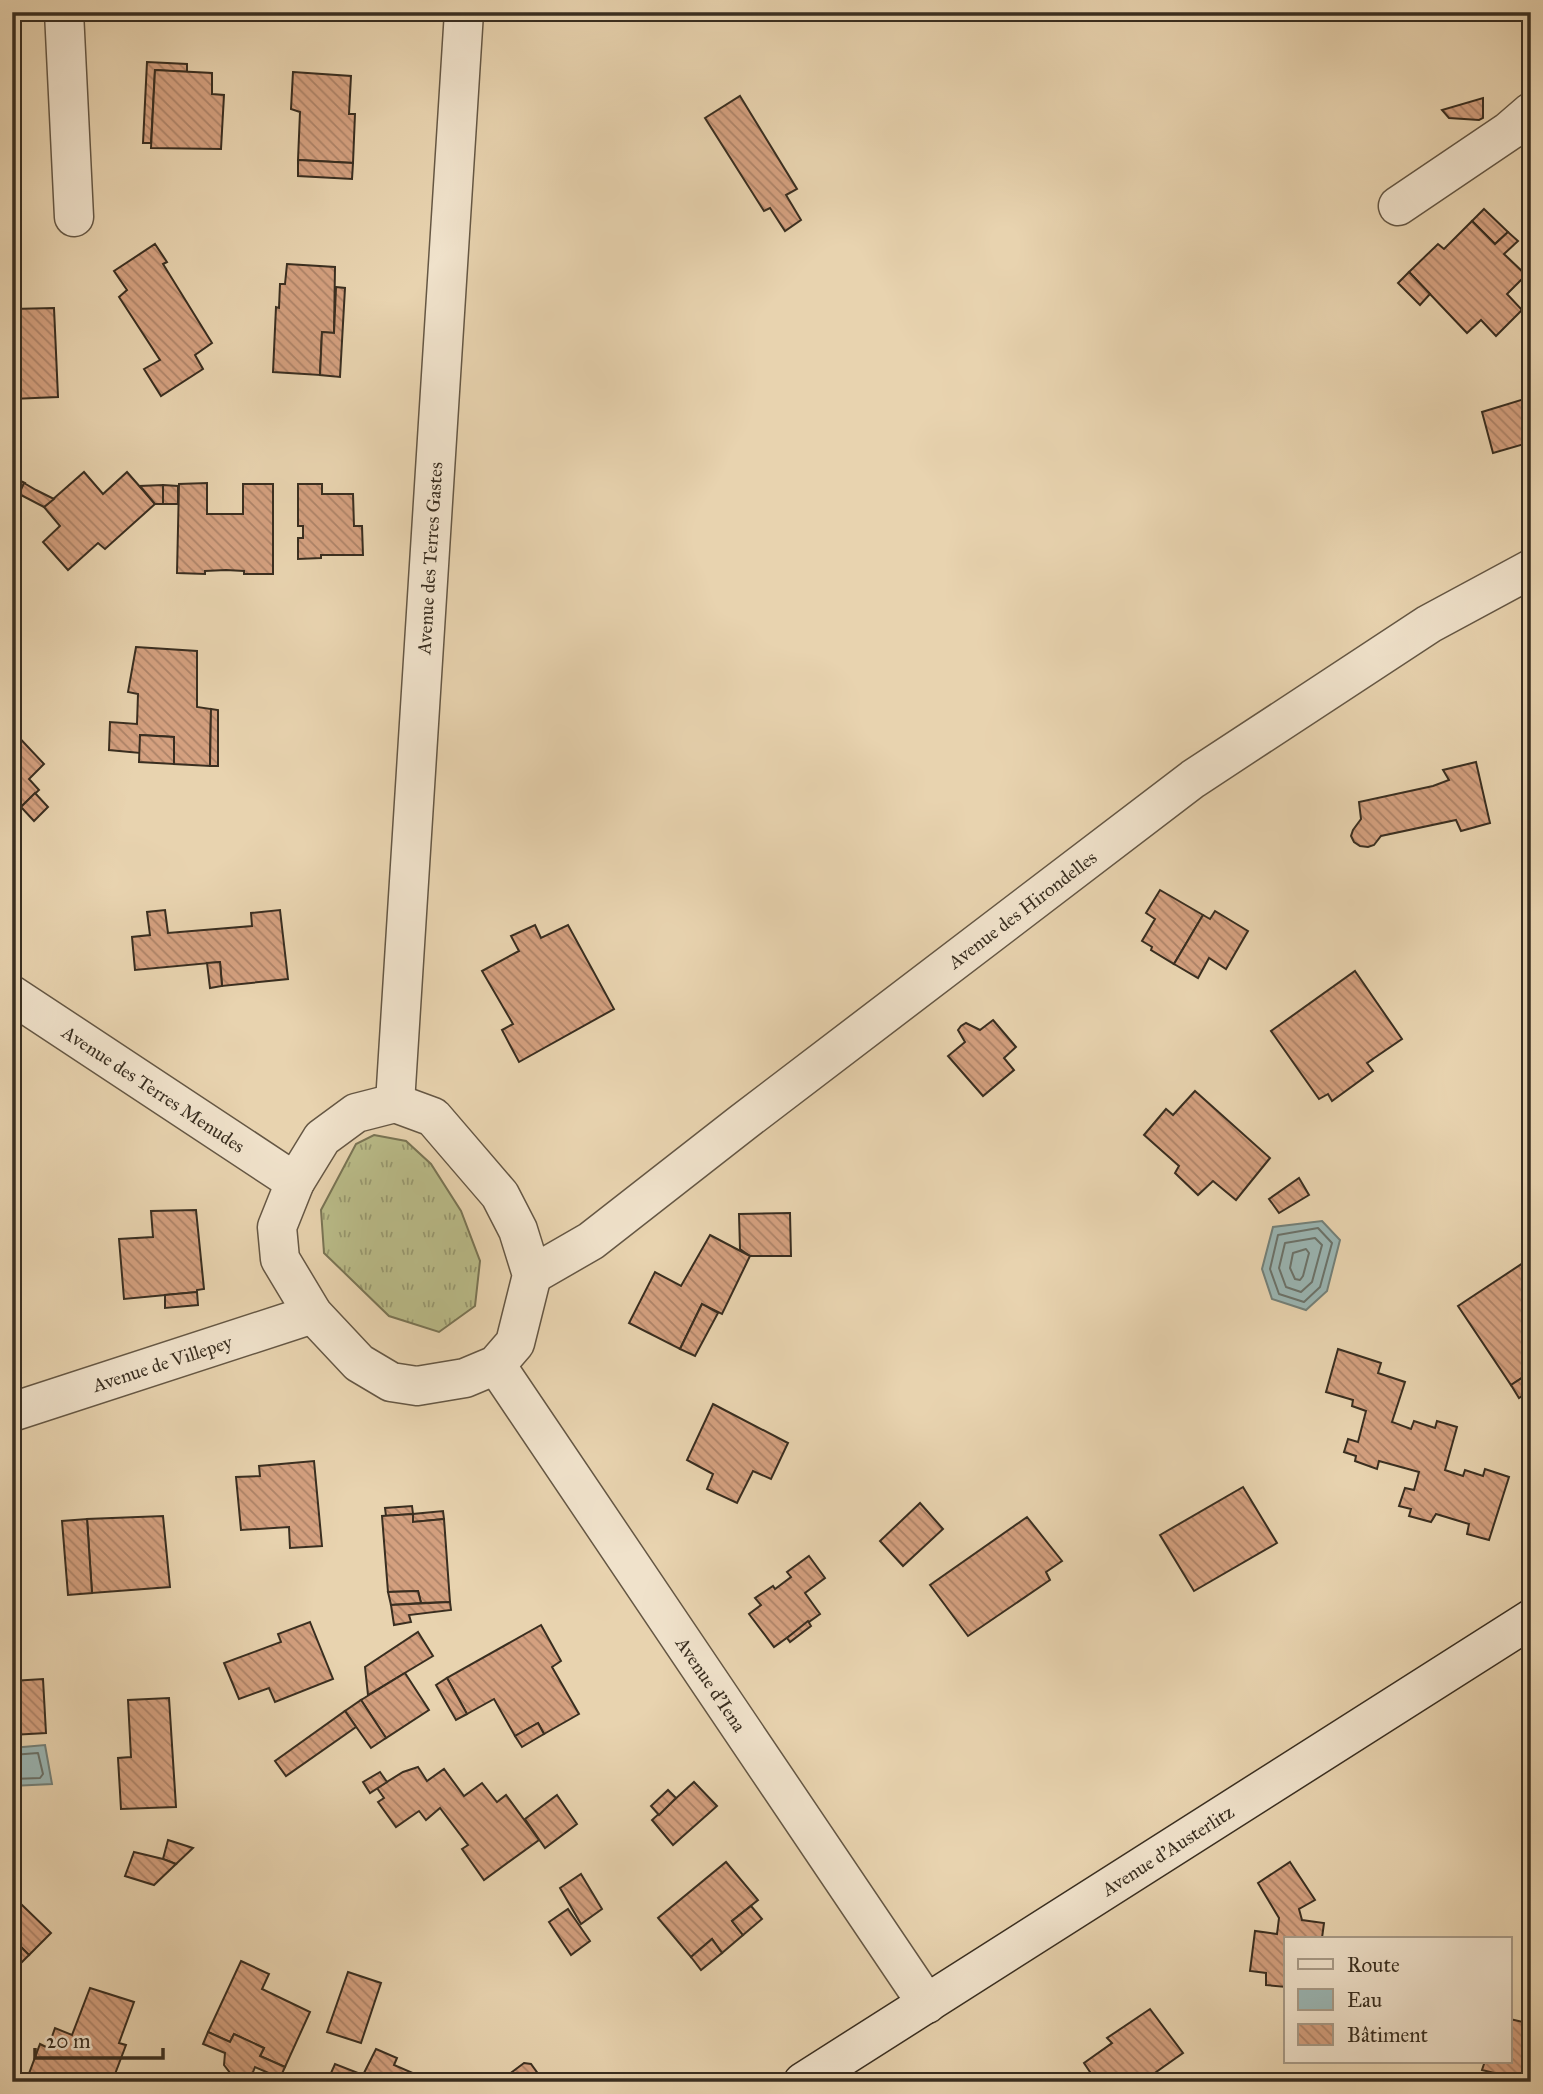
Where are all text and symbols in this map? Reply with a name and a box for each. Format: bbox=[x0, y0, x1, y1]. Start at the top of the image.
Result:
street label: Avenue des Terres Gastes bbox=[412, 461, 447, 656]
street label: Avenue des Hirondelles bbox=[942, 845, 1101, 974]
street label: Avenue des Terres Menudes bbox=[57, 1020, 250, 1157]
street label: Avenue de Villepey bbox=[89, 1329, 236, 1397]
street label: Avenue d'Iena bbox=[671, 1632, 752, 1737]
street label: Avenue d'Austerlitz bbox=[1096, 1800, 1238, 1901]
legend bbox=[1284, 1937, 1512, 2062]
text: Route bbox=[1347, 1952, 1400, 1978]
text: Eau bbox=[1347, 1987, 1382, 2013]
scale bar bbox=[35, 2017, 163, 2061]
text: Bâtiment bbox=[1347, 2022, 1429, 2048]
text: 20 m bbox=[46, 2028, 91, 2054]

